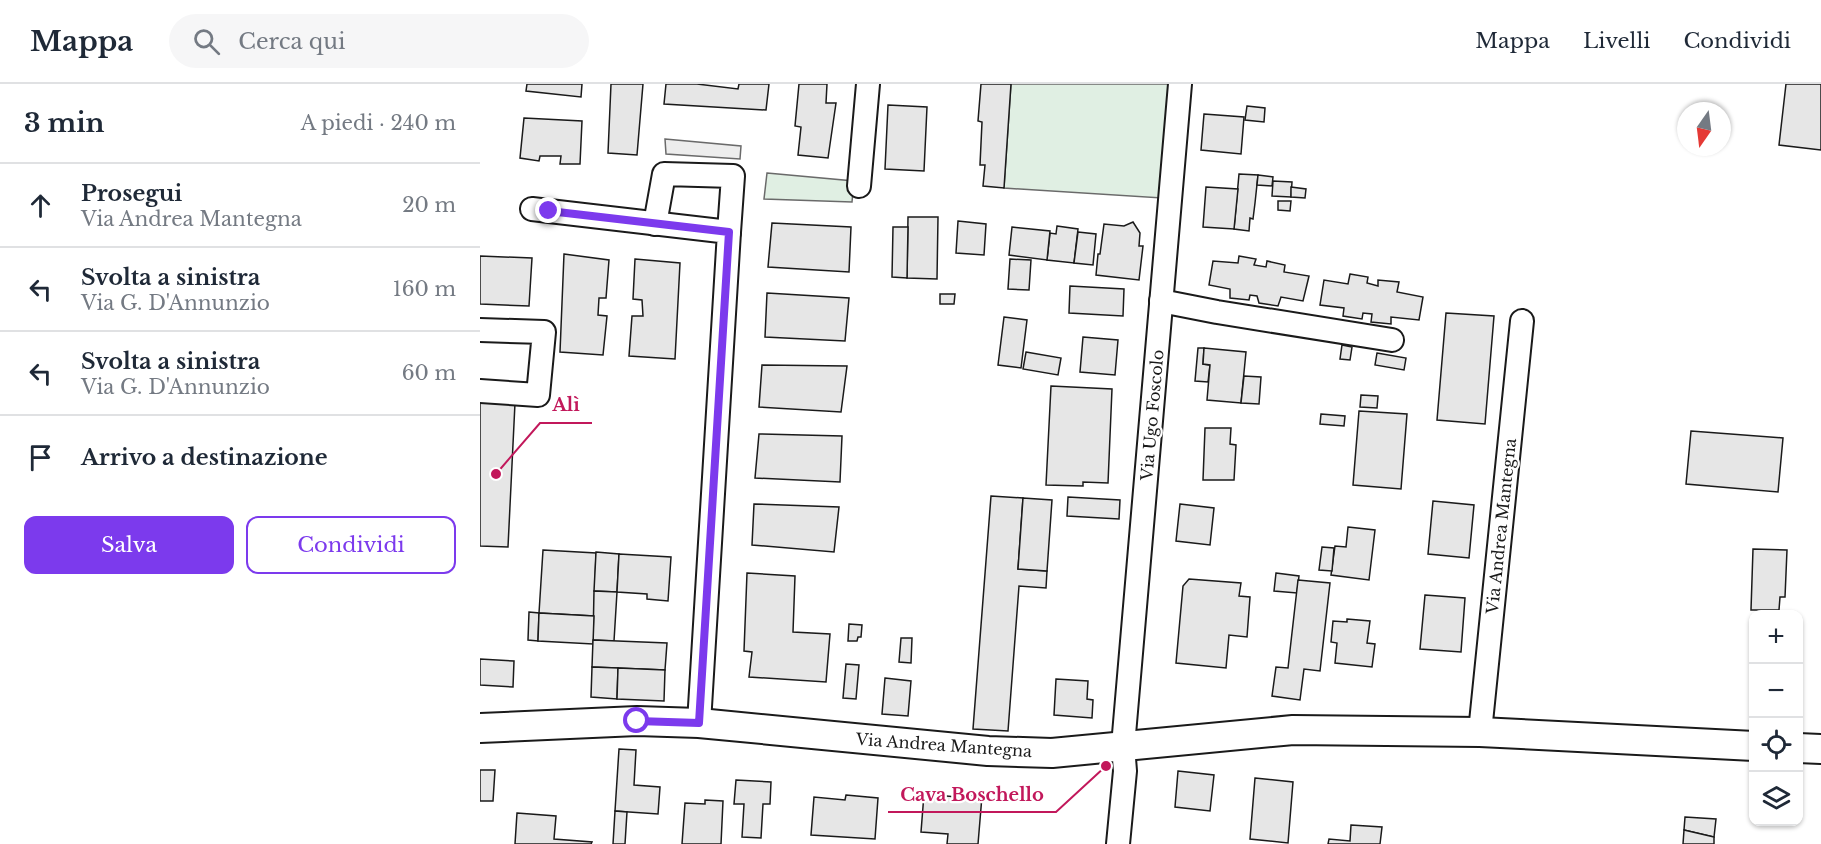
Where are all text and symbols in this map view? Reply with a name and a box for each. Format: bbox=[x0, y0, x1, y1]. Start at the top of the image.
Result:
search box bbox=[169, 14, 589, 68]
text: Mappa bbox=[30, 24, 133, 59]
icon: search bbox=[190, 25, 223, 58]
text: Cerca qui bbox=[238, 28, 345, 55]
text: Mappa bbox=[1475, 28, 1550, 54]
text: Livelli bbox=[1583, 28, 1650, 54]
text: Condividi bbox=[1683, 28, 1791, 54]
north arrow bbox=[1677, 102, 1731, 156]
text: 3 min bbox=[24, 107, 105, 139]
text: A piedi · 240 m bbox=[301, 111, 456, 135]
text: Prosegui bbox=[81, 180, 182, 207]
icon: ahead bbox=[24, 189, 57, 222]
text: 20 m bbox=[402, 193, 456, 217]
route end bbox=[535, 197, 561, 223]
text: Via Andrea Mantegna bbox=[81, 207, 302, 231]
text: Svolta a sinistra bbox=[81, 264, 260, 291]
icon: left bbox=[24, 273, 57, 306]
text: 160 m bbox=[393, 277, 456, 301]
text: Via G. D'Annunzio bbox=[81, 291, 270, 315]
text: Svolta a sinistra bbox=[81, 348, 260, 375]
street label: Via Ugo Foscolo bbox=[1136, 349, 1168, 482]
icon: left bbox=[24, 357, 57, 390]
text: 60 m bbox=[402, 361, 456, 385]
text: Via G. D'Annunzio bbox=[81, 375, 270, 399]
callout: Alì bbox=[540, 387, 592, 423]
text: Alì bbox=[551, 394, 580, 416]
street label: Via Andrea Mantegna bbox=[1482, 437, 1520, 616]
icon: arrive bbox=[24, 441, 57, 474]
text: Arrivo a destinazione bbox=[81, 444, 328, 471]
button: Salva bbox=[24, 516, 234, 574]
button: Condividi bbox=[246, 516, 456, 574]
map controls bbox=[1749, 610, 1803, 826]
button: + bbox=[1749, 610, 1803, 664]
button: − bbox=[1749, 664, 1803, 718]
route start bbox=[623, 707, 649, 733]
button: locate bbox=[1749, 718, 1803, 772]
street label: Via Andrea Mantegna bbox=[854, 729, 1033, 761]
button: layers bbox=[1749, 772, 1803, 826]
callout: Cava Boschello bbox=[888, 776, 1056, 812]
text: Cava Boschello bbox=[900, 784, 1044, 806]

